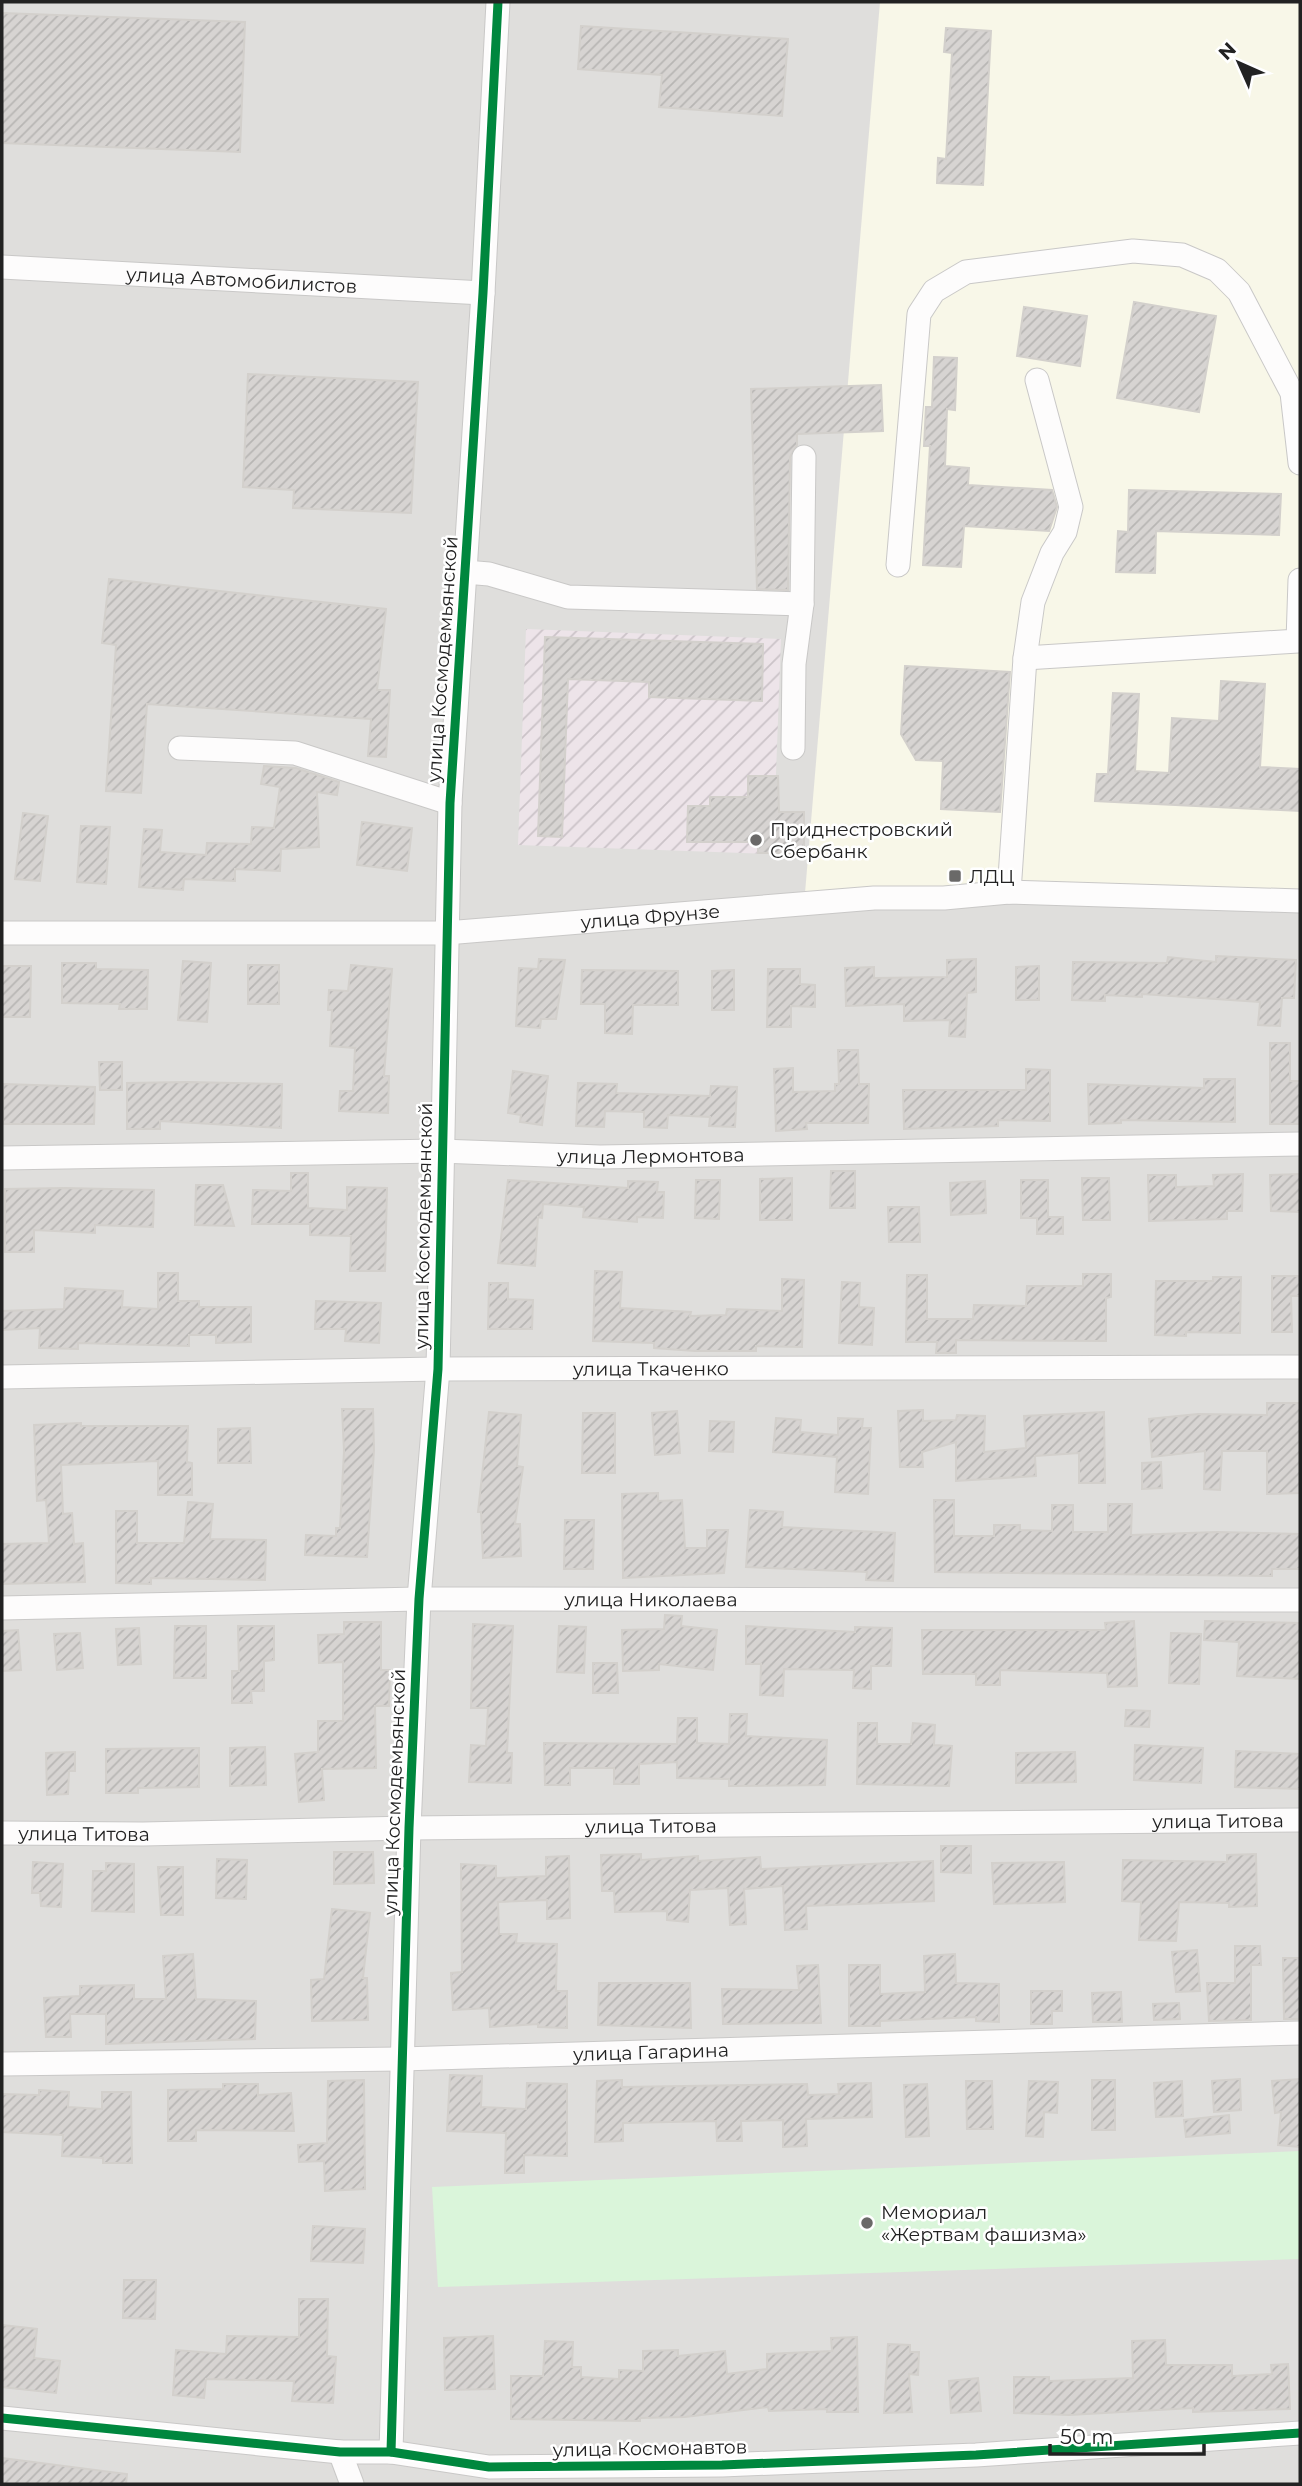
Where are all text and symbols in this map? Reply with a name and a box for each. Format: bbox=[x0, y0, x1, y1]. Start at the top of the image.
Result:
north arrow bbox=[1204, 28, 1274, 98]
text: N bbox=[1214, 38, 1241, 65]
street label: улица Автомобилистов bbox=[125, 263, 358, 298]
street label: улица Космодемьянской bbox=[422, 535, 463, 784]
place label: Приднестровский Сбербанк bbox=[770, 818, 953, 863]
marker: Приднестровский Сбербанк bbox=[748, 832, 764, 848]
place label: ЛДЦ bbox=[969, 865, 1015, 888]
marker: ЛДЦ bbox=[947, 868, 963, 884]
street label: улица Фрунзе bbox=[579, 900, 721, 934]
street label: улица Космодемьянской bbox=[410, 1102, 437, 1351]
street label: улица Лермонтова bbox=[556, 1143, 745, 1169]
street label: улица Ткаченко bbox=[572, 1357, 729, 1381]
street label: улица Николаева bbox=[563, 1588, 738, 1611]
street label: улица Космодемьянской bbox=[379, 1668, 410, 1917]
street label: улица Титова bbox=[1151, 1809, 1284, 1833]
street label: улица Титова bbox=[584, 1814, 717, 1838]
street label: улица Титова bbox=[17, 1822, 150, 1846]
street label: улица Гагарина bbox=[572, 2039, 729, 2066]
place label: Мемориал «Жертвам фашизма» bbox=[881, 2201, 1087, 2246]
marker: Мемориал «Жертвам фашизма» bbox=[859, 2215, 875, 2231]
scale bar bbox=[1050, 2412, 1204, 2456]
text: 50 m bbox=[1060, 2424, 1114, 2449]
street label: улица Космонавтов bbox=[552, 2435, 747, 2462]

